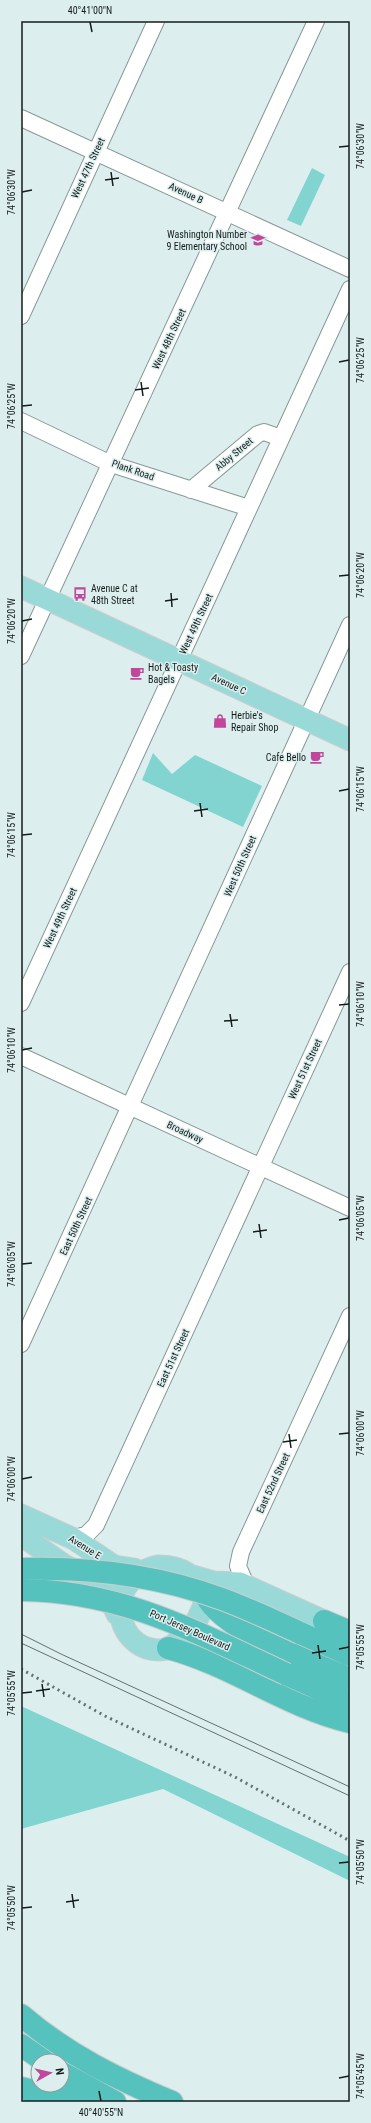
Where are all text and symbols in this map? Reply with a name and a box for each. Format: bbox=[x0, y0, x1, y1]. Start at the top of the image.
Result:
text: 40°41'00"N bbox=[68, 5, 112, 16]
text: 74°06'30"W bbox=[355, 123, 366, 169]
street label: West 47th Street bbox=[69, 136, 107, 200]
text: 74°06'30"W bbox=[6, 169, 17, 215]
street label: Avenue B bbox=[167, 180, 205, 206]
place label: Washington Number 9 Elementary School bbox=[166, 229, 247, 252]
school or university icon: Washington Number 9 Elementary School bbox=[250, 232, 266, 248]
street label: West 48th Street bbox=[150, 307, 188, 371]
text: 74°06'25"W bbox=[355, 337, 366, 383]
text: 74°06'25"W bbox=[6, 383, 17, 429]
street label: Abby Street bbox=[213, 435, 255, 473]
street label: Plank Road bbox=[110, 458, 156, 482]
text: 74°06'20"W bbox=[355, 552, 366, 598]
place label: Avenue C at 48th Street bbox=[91, 583, 138, 606]
bus stop icon: Avenue C at 48th Street bbox=[72, 586, 88, 602]
street label: West 49th Street bbox=[177, 592, 215, 656]
text: 74°06'20"W bbox=[6, 598, 17, 644]
place label: Hot & Toasty Bagels bbox=[148, 662, 198, 685]
cafe icon: Hot & Toasty Bagels bbox=[129, 665, 145, 681]
street label: Avenue C bbox=[210, 671, 248, 697]
place label: Herbie's Repair Shop bbox=[231, 710, 278, 733]
shop icon: Herbie's Repair Shop bbox=[212, 713, 228, 729]
cafe icon: Cafe Bello bbox=[309, 749, 325, 765]
place label: Cafe Bello bbox=[266, 752, 306, 763]
text: 74°06'15"W bbox=[355, 766, 366, 812]
text: 74°06'15"W bbox=[6, 812, 17, 858]
street label: West 50th Street bbox=[222, 834, 258, 898]
street label: West 49th Street bbox=[41, 886, 79, 950]
text: 74°06'10"W bbox=[355, 981, 366, 1027]
text: 74°06'10"W bbox=[6, 1027, 17, 1073]
street label: West 51st Street bbox=[286, 1037, 324, 1101]
street label: Broadway bbox=[165, 1119, 205, 1145]
street label: East 50th Street bbox=[58, 1195, 94, 1257]
text: 74°06'05"W bbox=[355, 1195, 366, 1241]
text: 74°06'05"W bbox=[6, 1241, 17, 1287]
street label: East 51st Street bbox=[155, 1327, 191, 1389]
text: 74°06'00"W bbox=[355, 1410, 366, 1456]
street label: East 52nd Street bbox=[254, 1451, 292, 1515]
text: 74°06'00"W bbox=[6, 1456, 17, 1502]
street label: Avenue E bbox=[67, 1533, 103, 1561]
street label: Port Jersey Boulevard bbox=[148, 1607, 232, 1653]
text: 74°05'55"W bbox=[355, 1624, 366, 1670]
text: 74°05'55"W bbox=[6, 1670, 17, 1716]
text: 74°05'50"W bbox=[355, 1839, 366, 1885]
text: 74°05'50"W bbox=[6, 1885, 17, 1931]
north arrow bbox=[30, 2053, 70, 2093]
text: 74°05'45"W bbox=[355, 2053, 366, 2099]
text: N bbox=[53, 2067, 66, 2076]
text: 40°40'55"N bbox=[79, 2107, 123, 2118]

